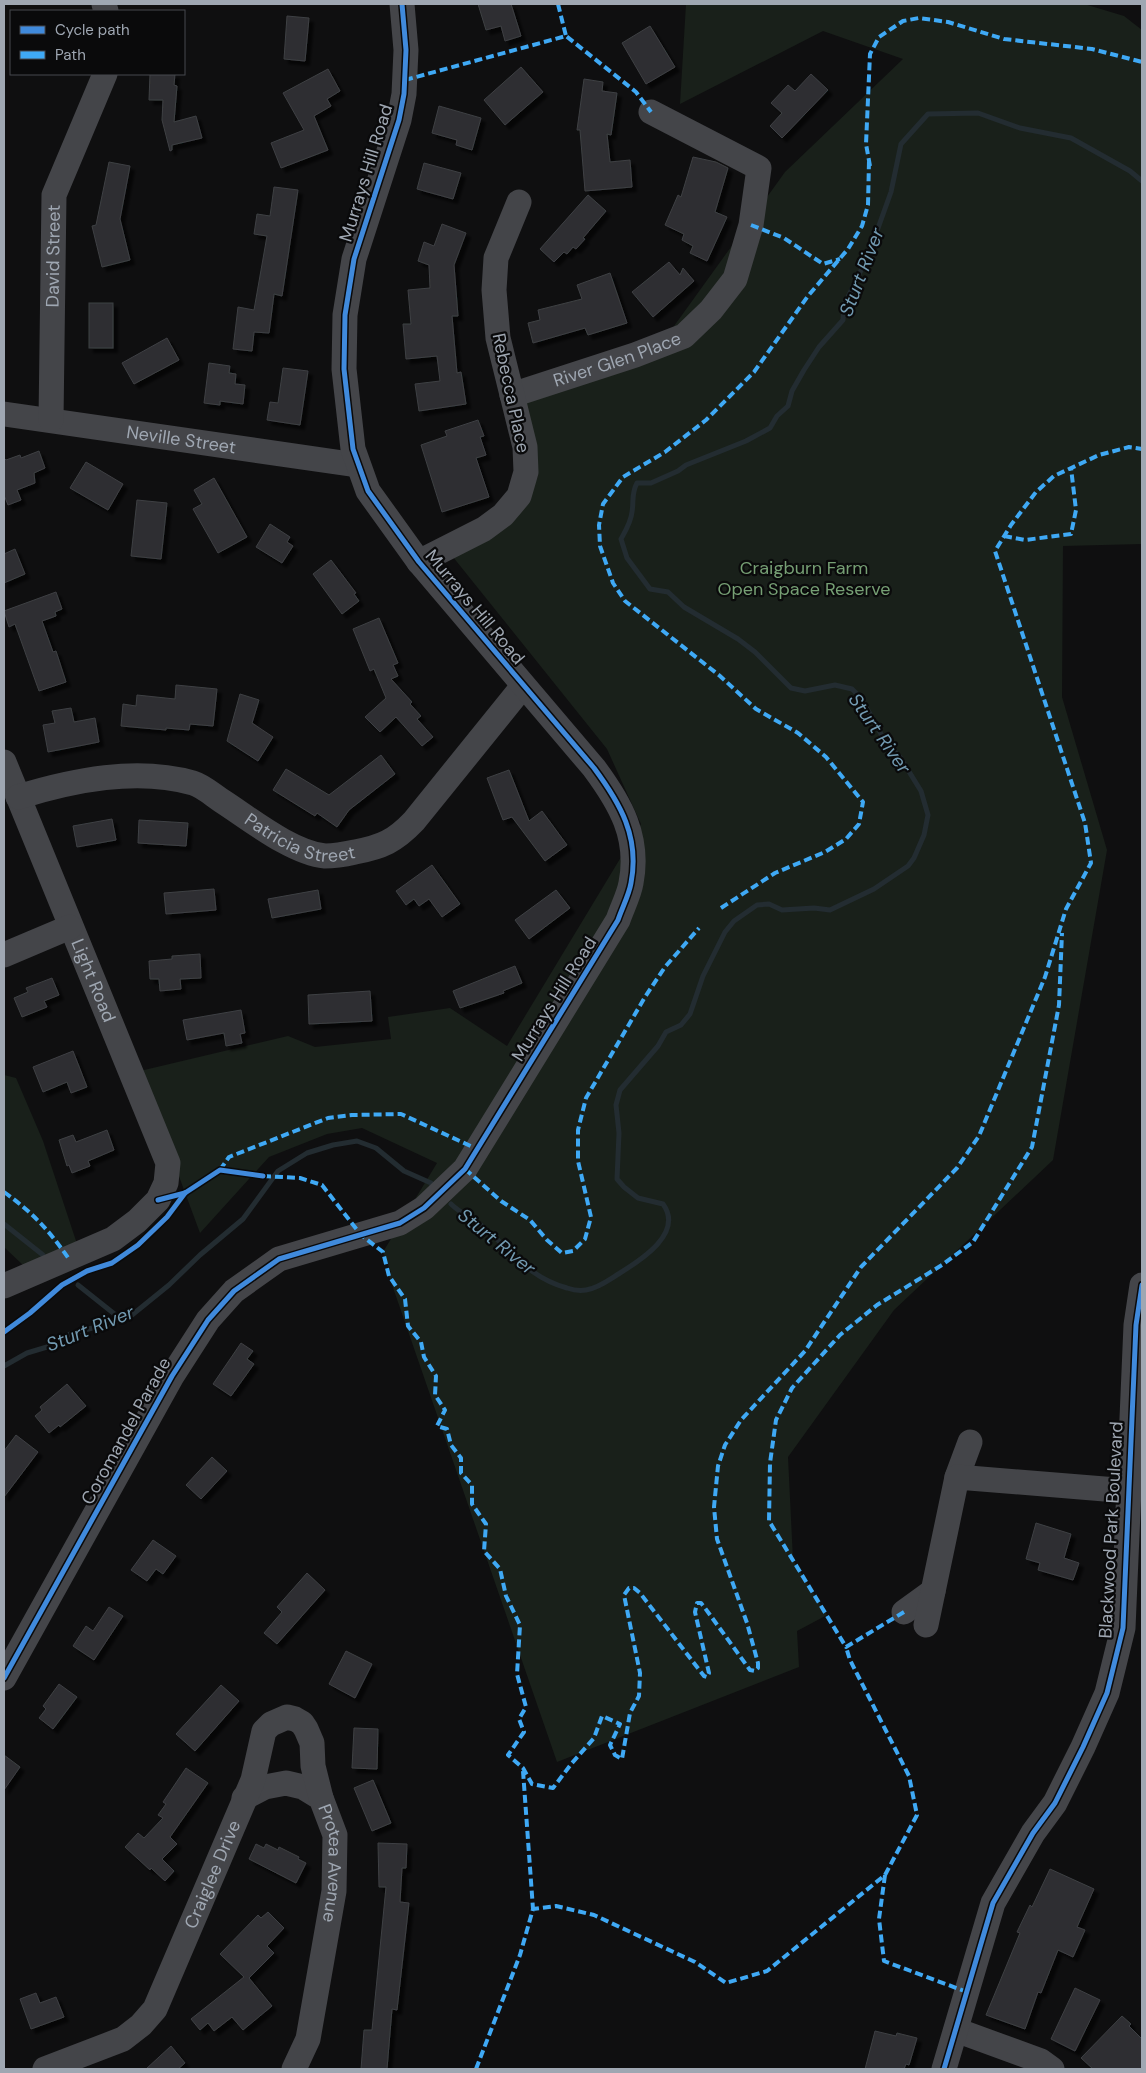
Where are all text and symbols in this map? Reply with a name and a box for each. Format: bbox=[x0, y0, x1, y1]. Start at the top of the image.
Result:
legend bbox=[10, 10, 185, 75]
text: Cycle path bbox=[55, 20, 130, 40]
text: Path bbox=[55, 45, 86, 65]
street label: Murrays Hill Road bbox=[334, 101, 398, 245]
street label: David Street bbox=[41, 204, 66, 308]
water label: Sturt River bbox=[833, 224, 890, 320]
street label: River Glen Place bbox=[550, 326, 685, 393]
street label: Rebecca Place bbox=[487, 331, 535, 455]
street label: Neville Street bbox=[125, 420, 237, 459]
street label: Murrays Hill Road bbox=[420, 545, 530, 669]
park label: Craigburn Farm Open Space Reserve bbox=[718, 556, 890, 601]
water label: Sturt River bbox=[843, 688, 917, 779]
street label: Patricia Street bbox=[240, 808, 357, 868]
street label: Murrays Hill Road bbox=[506, 932, 602, 1066]
street label: Light Road bbox=[66, 935, 121, 1026]
water label: Sturt River bbox=[453, 1202, 541, 1281]
water label: Sturt River bbox=[42, 1299, 139, 1357]
street label: Coromandel Parade bbox=[76, 1353, 176, 1509]
street label: Blackwood Park Boulevard bbox=[1093, 1421, 1129, 1639]
street label: Protea Avenue bbox=[312, 1801, 347, 1924]
street label: Craiglee Drive bbox=[179, 1817, 246, 1932]

